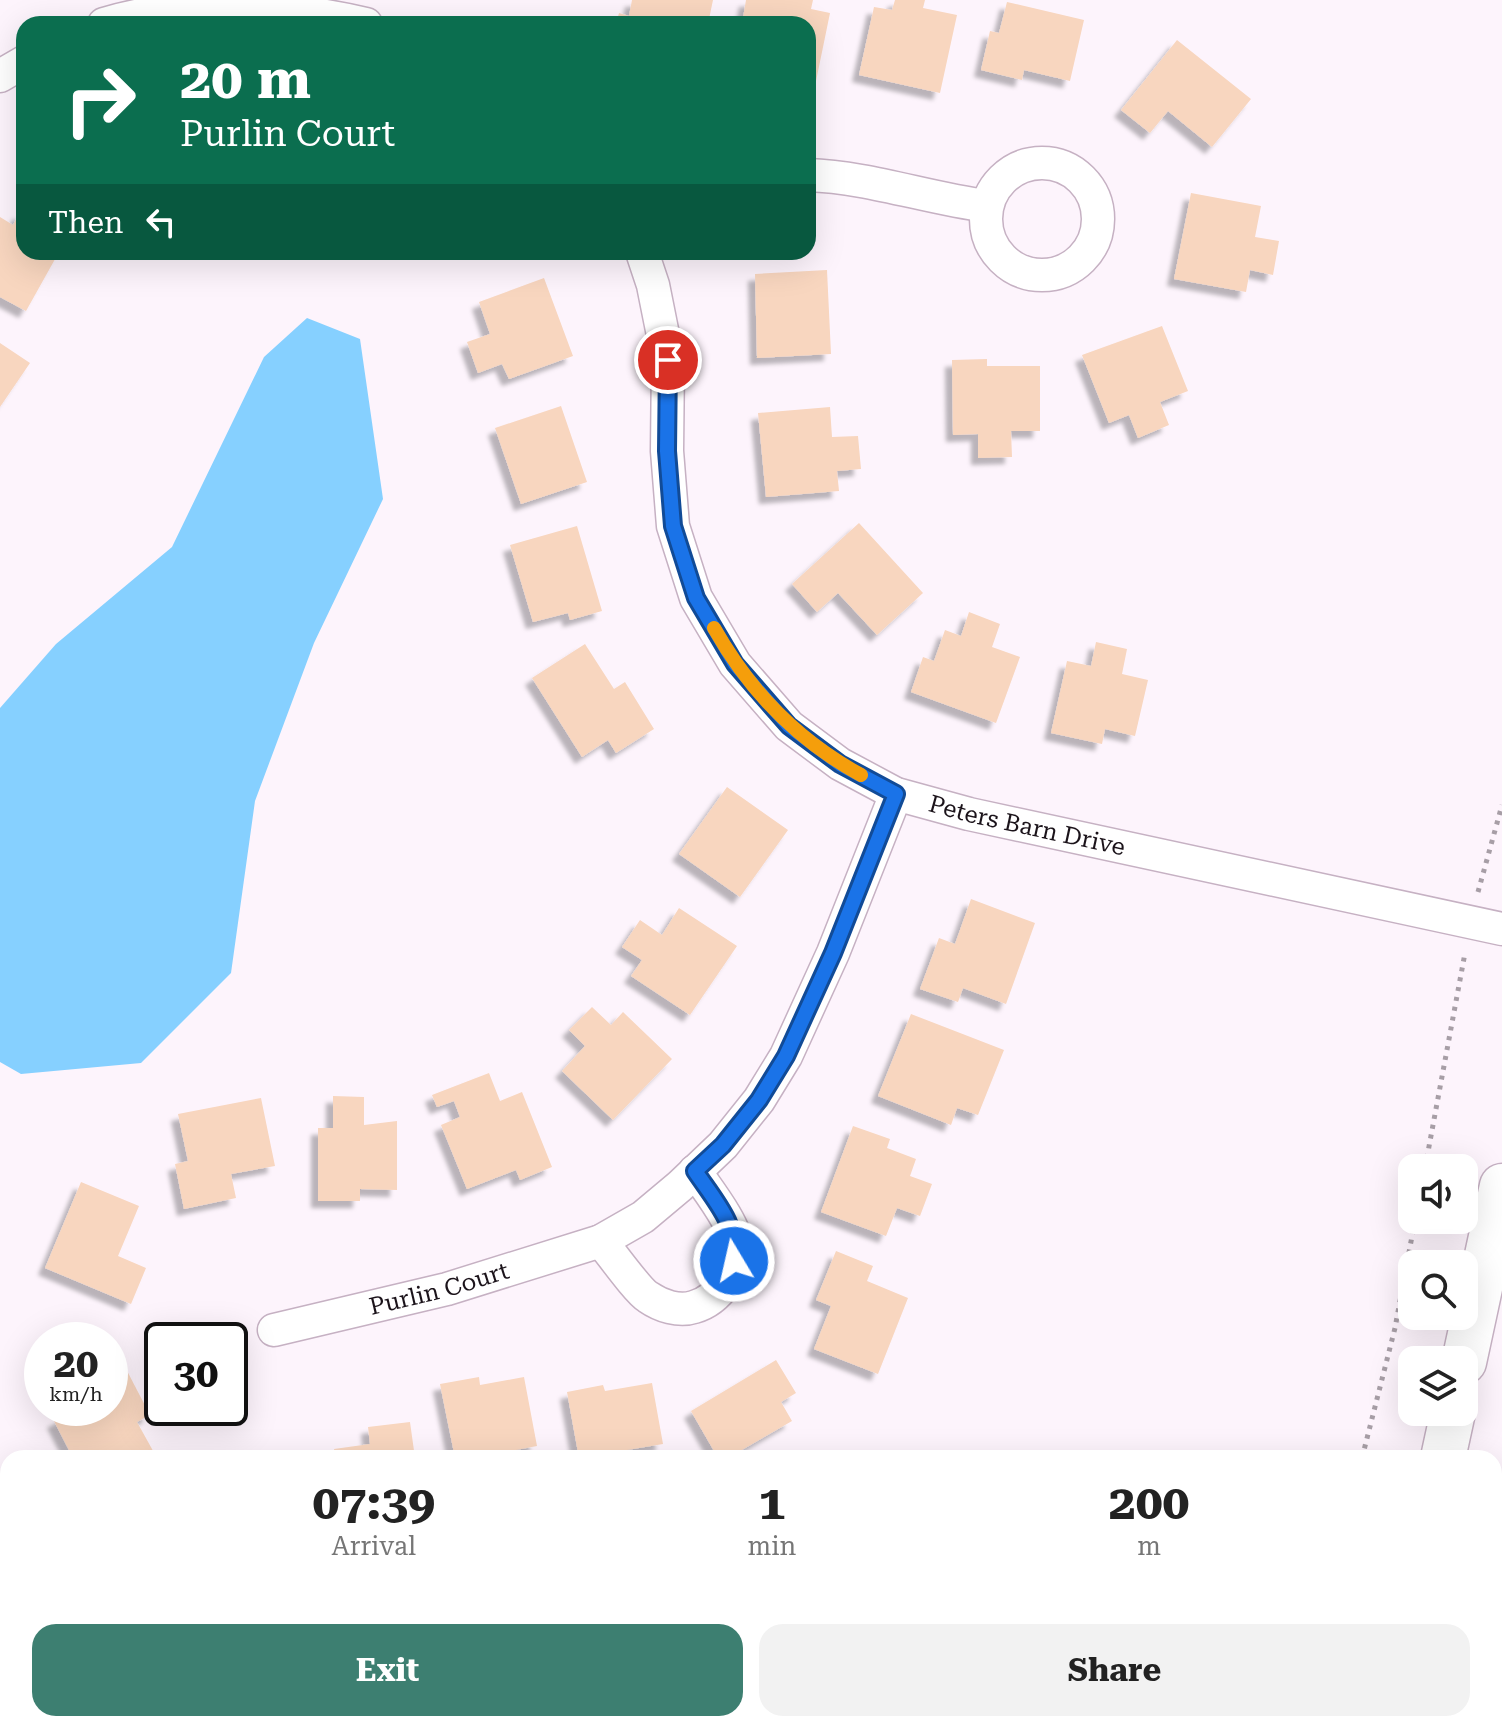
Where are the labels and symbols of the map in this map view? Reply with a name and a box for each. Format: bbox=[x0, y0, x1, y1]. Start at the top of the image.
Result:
pin bbox=[634, 326, 702, 394]
street label: Peters Barn Drive bbox=[926, 790, 1128, 861]
position arrow bbox=[692, 1219, 776, 1303]
street label: Purlin Court bbox=[366, 1257, 512, 1321]
speed limit sign: 30 bbox=[144, 1322, 248, 1426]

